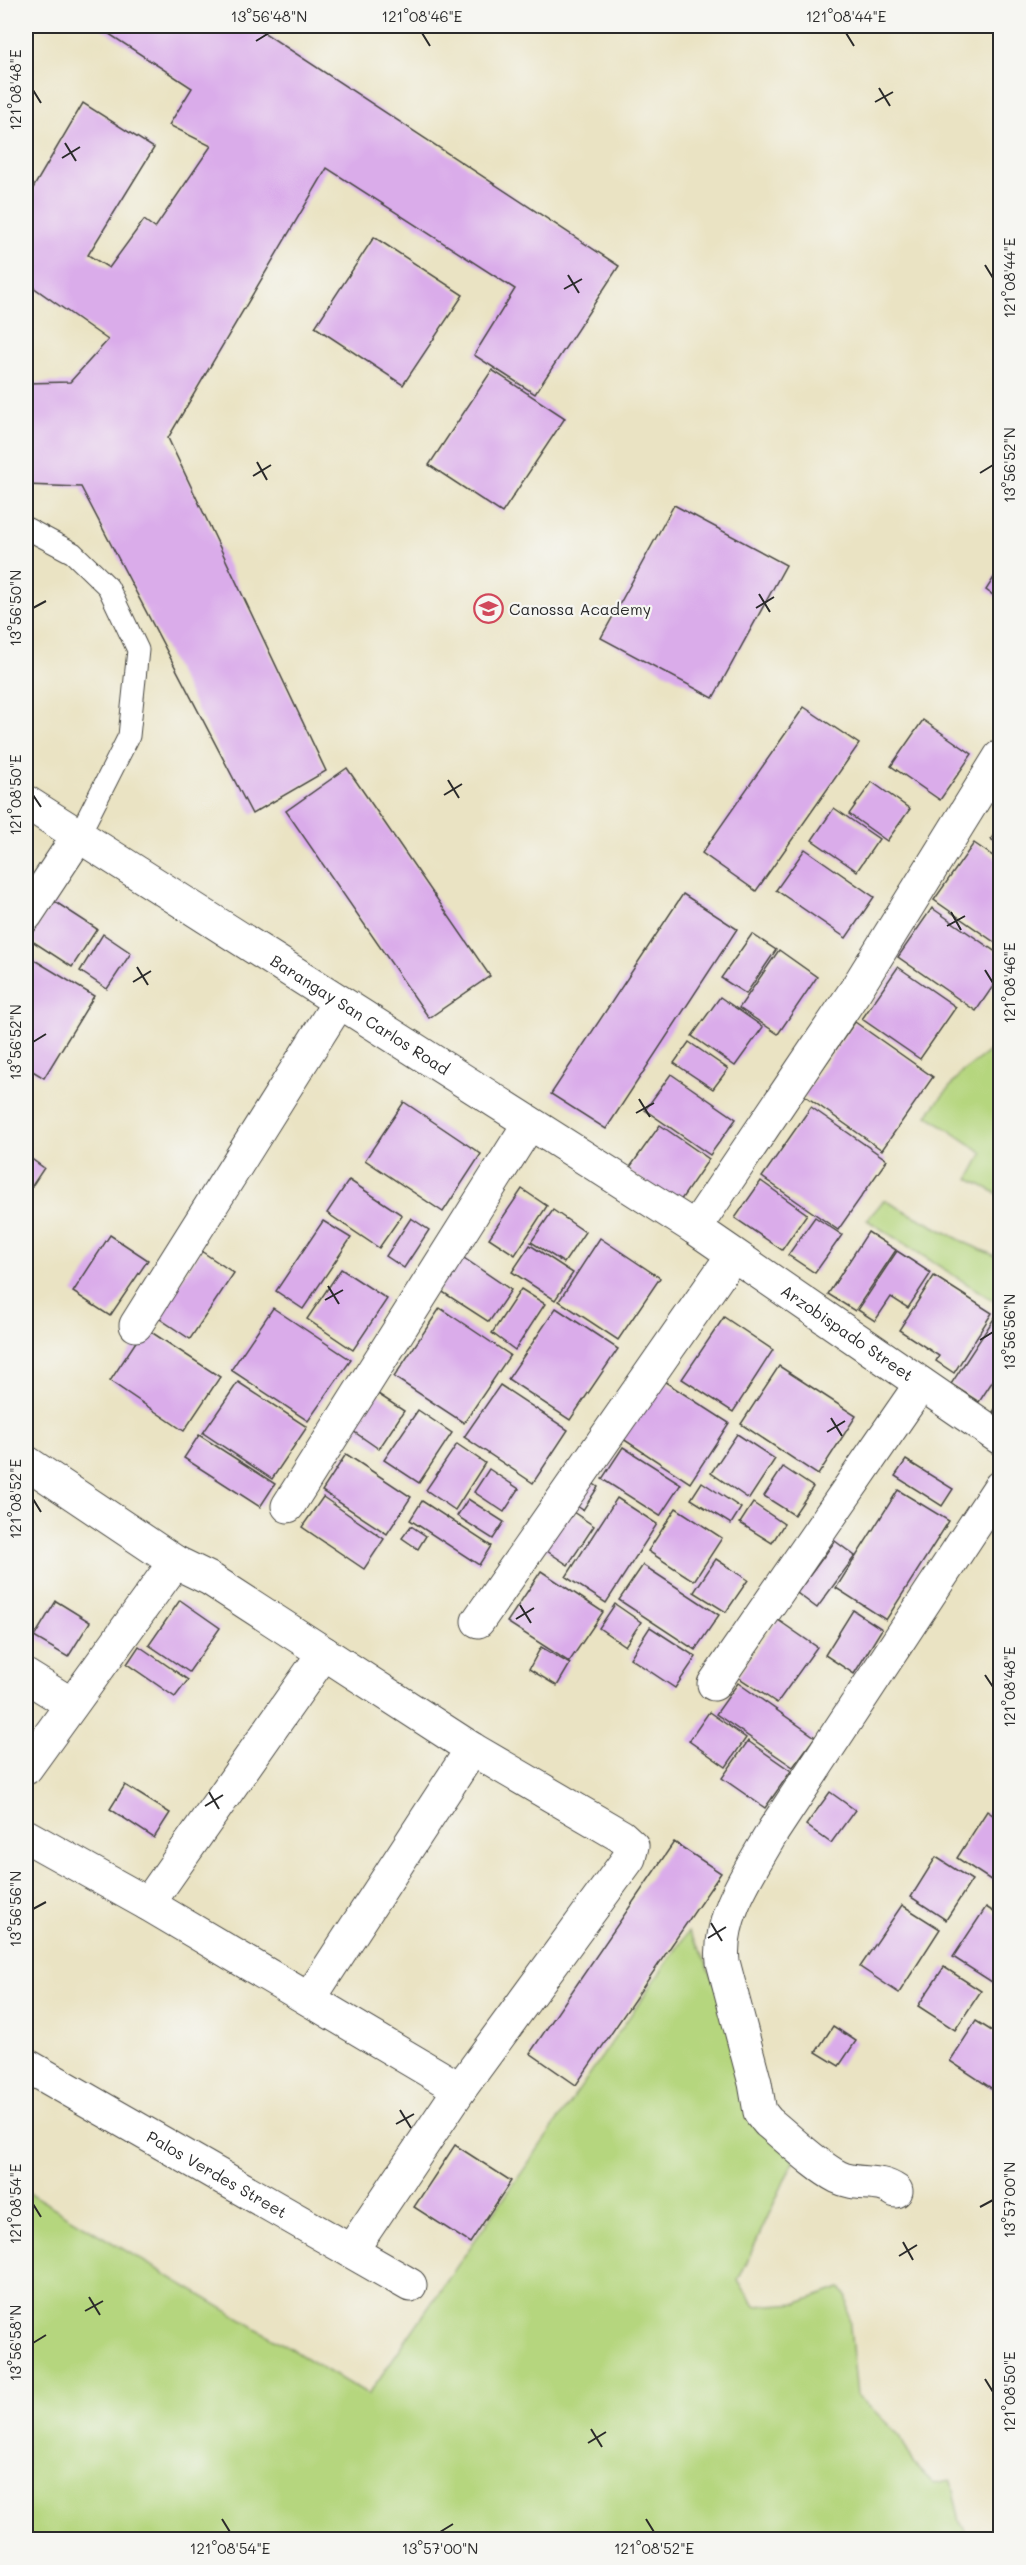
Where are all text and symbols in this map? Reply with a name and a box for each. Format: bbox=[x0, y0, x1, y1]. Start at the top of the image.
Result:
text: 13°56'48"N bbox=[231, 6, 307, 26]
text: 121°08'46"E bbox=[382, 6, 463, 26]
text: 121°08'44"E bbox=[806, 6, 887, 26]
text: 121°08'48"E bbox=[5, 49, 25, 130]
text: 121°08'44"E bbox=[999, 237, 1019, 318]
text: 13°56'52"N bbox=[999, 427, 1019, 503]
text: 13°56'50"N bbox=[5, 570, 25, 646]
school or university icon: Canossa Academy bbox=[472, 593, 504, 625]
place label: Canossa Academy bbox=[509, 598, 651, 619]
text: 121°08'50"E bbox=[5, 754, 25, 836]
text: 121°08'46"E bbox=[999, 942, 1019, 1023]
street label: Barangay San Carlos Road bbox=[267, 949, 454, 1079]
text: 13°56'52"N bbox=[5, 1004, 25, 1080]
street label: Arzobispado Street bbox=[777, 1280, 918, 1385]
text: 13°56'56"N bbox=[999, 1294, 1019, 1370]
text: 121°08'52"E bbox=[5, 1459, 25, 1539]
text: 121°08'48"E bbox=[999, 1646, 1019, 1727]
text: 13°56'56"N bbox=[5, 1871, 25, 1947]
street label: Palos Verdes Street bbox=[143, 2125, 291, 2222]
text: 13°57'00"N bbox=[999, 2162, 1019, 2238]
text: 121°08'54"E bbox=[5, 2163, 25, 2244]
text: 13°56'58"N bbox=[5, 2305, 25, 2381]
text: 121°08'50"E bbox=[999, 2351, 1019, 2433]
text: 121°08'54"E bbox=[190, 2538, 271, 2558]
text: 13°57'00"N bbox=[402, 2538, 478, 2558]
text: 121°08'52"E bbox=[614, 2538, 694, 2558]

